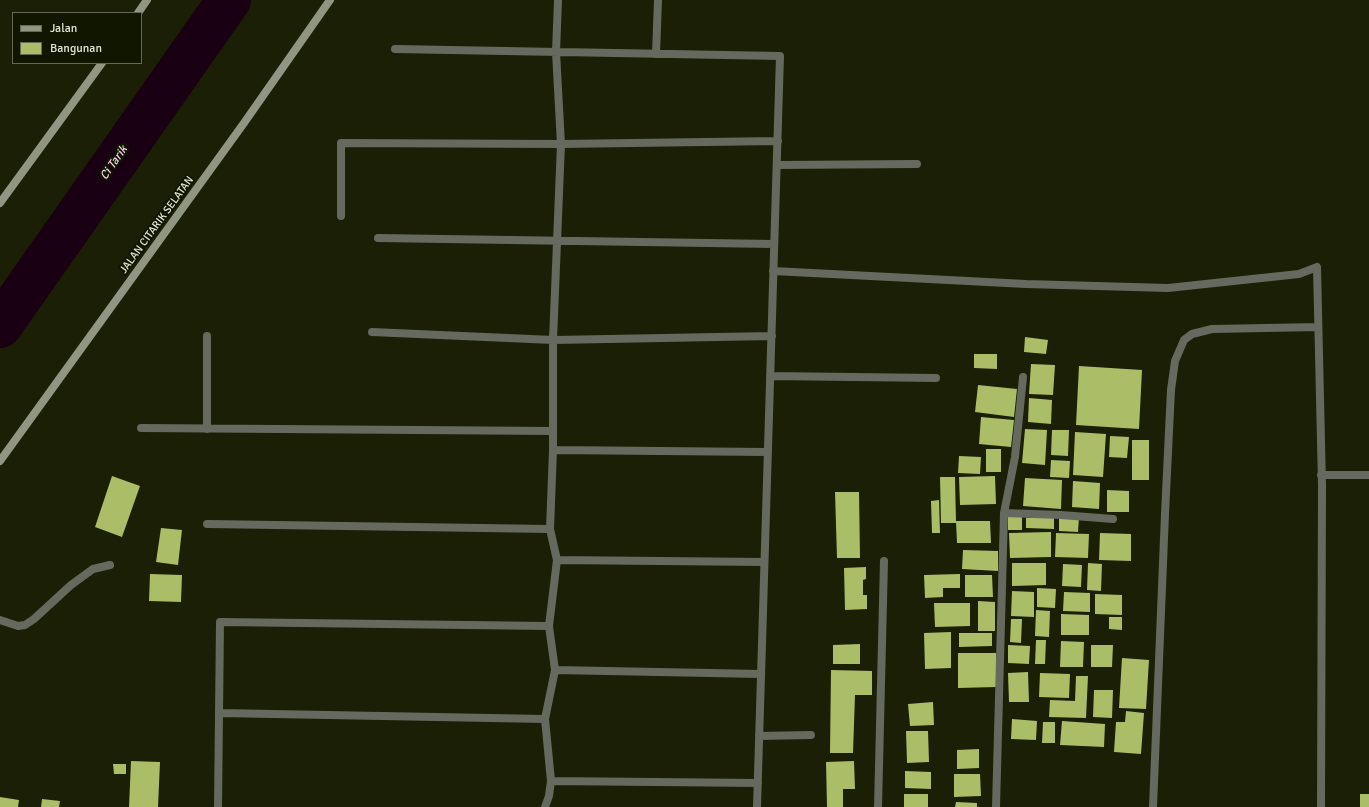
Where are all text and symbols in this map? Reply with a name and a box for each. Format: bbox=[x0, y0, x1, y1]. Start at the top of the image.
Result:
legend bbox=[12, 12, 142, 64]
text: Jalan bbox=[50, 21, 77, 36]
text: Bangunan bbox=[50, 41, 102, 56]
water label: Ci Tarik bbox=[97, 143, 131, 183]
street label: JALAN CITARIK SELATAN bbox=[117, 174, 197, 276]

